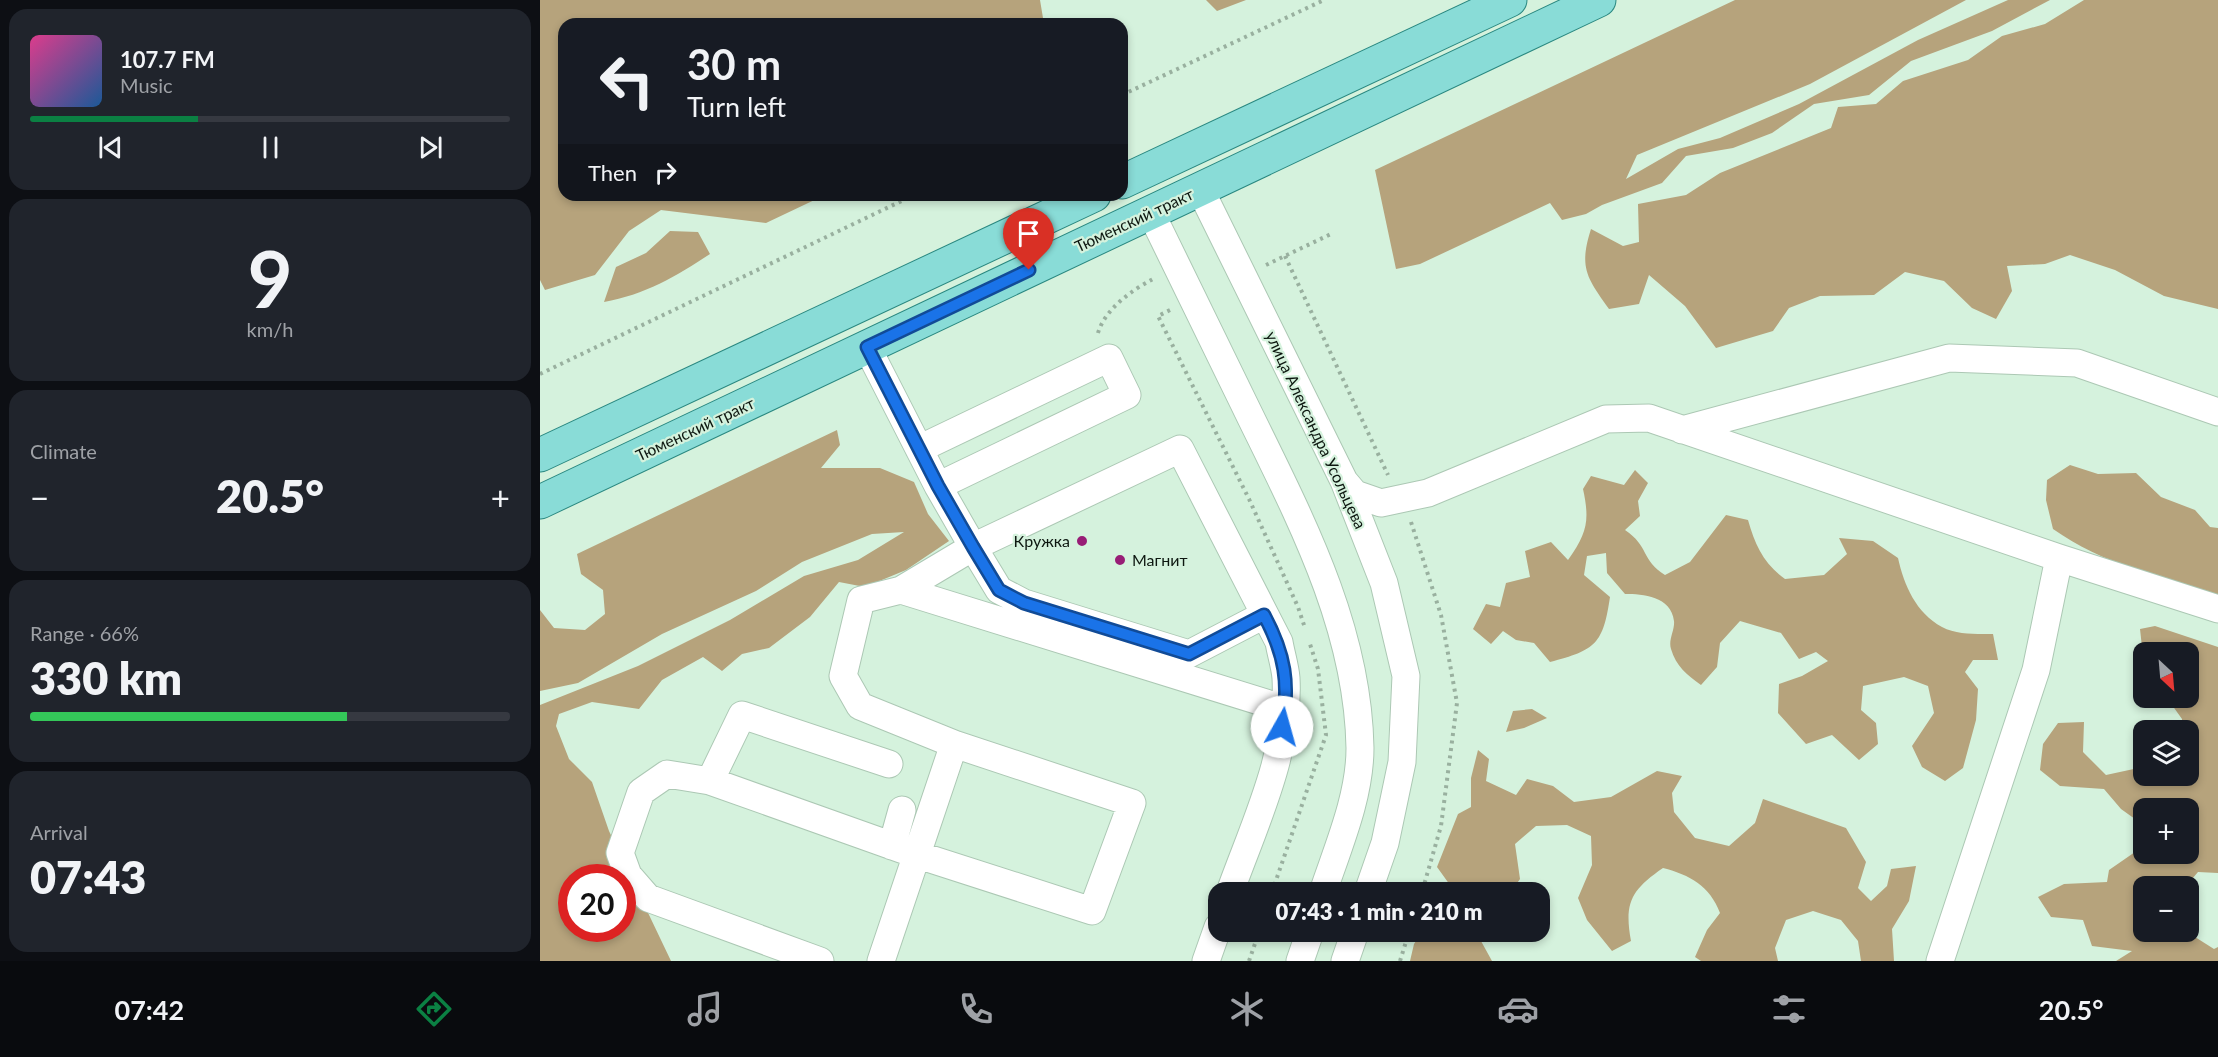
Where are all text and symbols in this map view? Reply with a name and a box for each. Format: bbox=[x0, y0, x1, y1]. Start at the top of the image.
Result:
text: 30 m bbox=[687, 39, 781, 89]
icon: left bbox=[588, 42, 666, 120]
text: 107.7 FM bbox=[120, 46, 215, 73]
text: Music bbox=[120, 73, 173, 97]
text: Turn left bbox=[687, 90, 786, 123]
icon: previous bbox=[94, 131, 127, 164]
icon: pause bbox=[254, 131, 287, 164]
icon: next bbox=[414, 131, 447, 164]
icon: right bbox=[649, 156, 682, 189]
text: Then bbox=[588, 159, 637, 186]
street label: Тюменский тракт bbox=[1071, 184, 1196, 255]
pin bbox=[1003, 208, 1054, 270]
icon: arrive bbox=[1012, 217, 1045, 250]
text: 9 bbox=[247, 231, 293, 325]
text: km/h bbox=[247, 317, 293, 341]
street label: улица Александра Усольцева bbox=[1262, 328, 1371, 532]
street label: Тюменский тракт bbox=[632, 393, 757, 464]
text: Climate bbox=[30, 439, 97, 463]
text: 20.5° bbox=[216, 469, 324, 523]
text: − bbox=[30, 477, 49, 517]
text: + bbox=[491, 477, 510, 517]
place label: Кружка bbox=[1014, 531, 1070, 550]
marker: Кружка bbox=[1075, 534, 1089, 548]
place label: Магнит bbox=[1132, 550, 1188, 569]
marker: Магнит bbox=[1113, 553, 1127, 567]
text: Range · 66% bbox=[30, 621, 139, 645]
north arrow bbox=[2133, 642, 2199, 708]
map controls bbox=[2133, 642, 2199, 942]
text: 330 km bbox=[30, 651, 182, 705]
position arrow bbox=[1250, 695, 1314, 759]
button: layers bbox=[2133, 720, 2199, 786]
button: + bbox=[2133, 798, 2199, 864]
text: Arrival bbox=[30, 820, 88, 844]
text: 07:43 bbox=[30, 850, 146, 904]
speed limit sign: 20 bbox=[558, 864, 636, 942]
button: − bbox=[2133, 876, 2199, 942]
text: 07:43 · 1 min · 210 m bbox=[1276, 898, 1482, 925]
icon: directions bbox=[413, 988, 455, 1030]
icon: music bbox=[684, 988, 726, 1030]
icon: phone bbox=[955, 988, 997, 1030]
icon: climate bbox=[1226, 988, 1268, 1030]
icon: car bbox=[1497, 988, 1539, 1030]
icon: filters bbox=[1768, 988, 1810, 1030]
text: 07:42 bbox=[114, 993, 184, 1026]
text: 20.5° bbox=[2039, 993, 2103, 1026]

